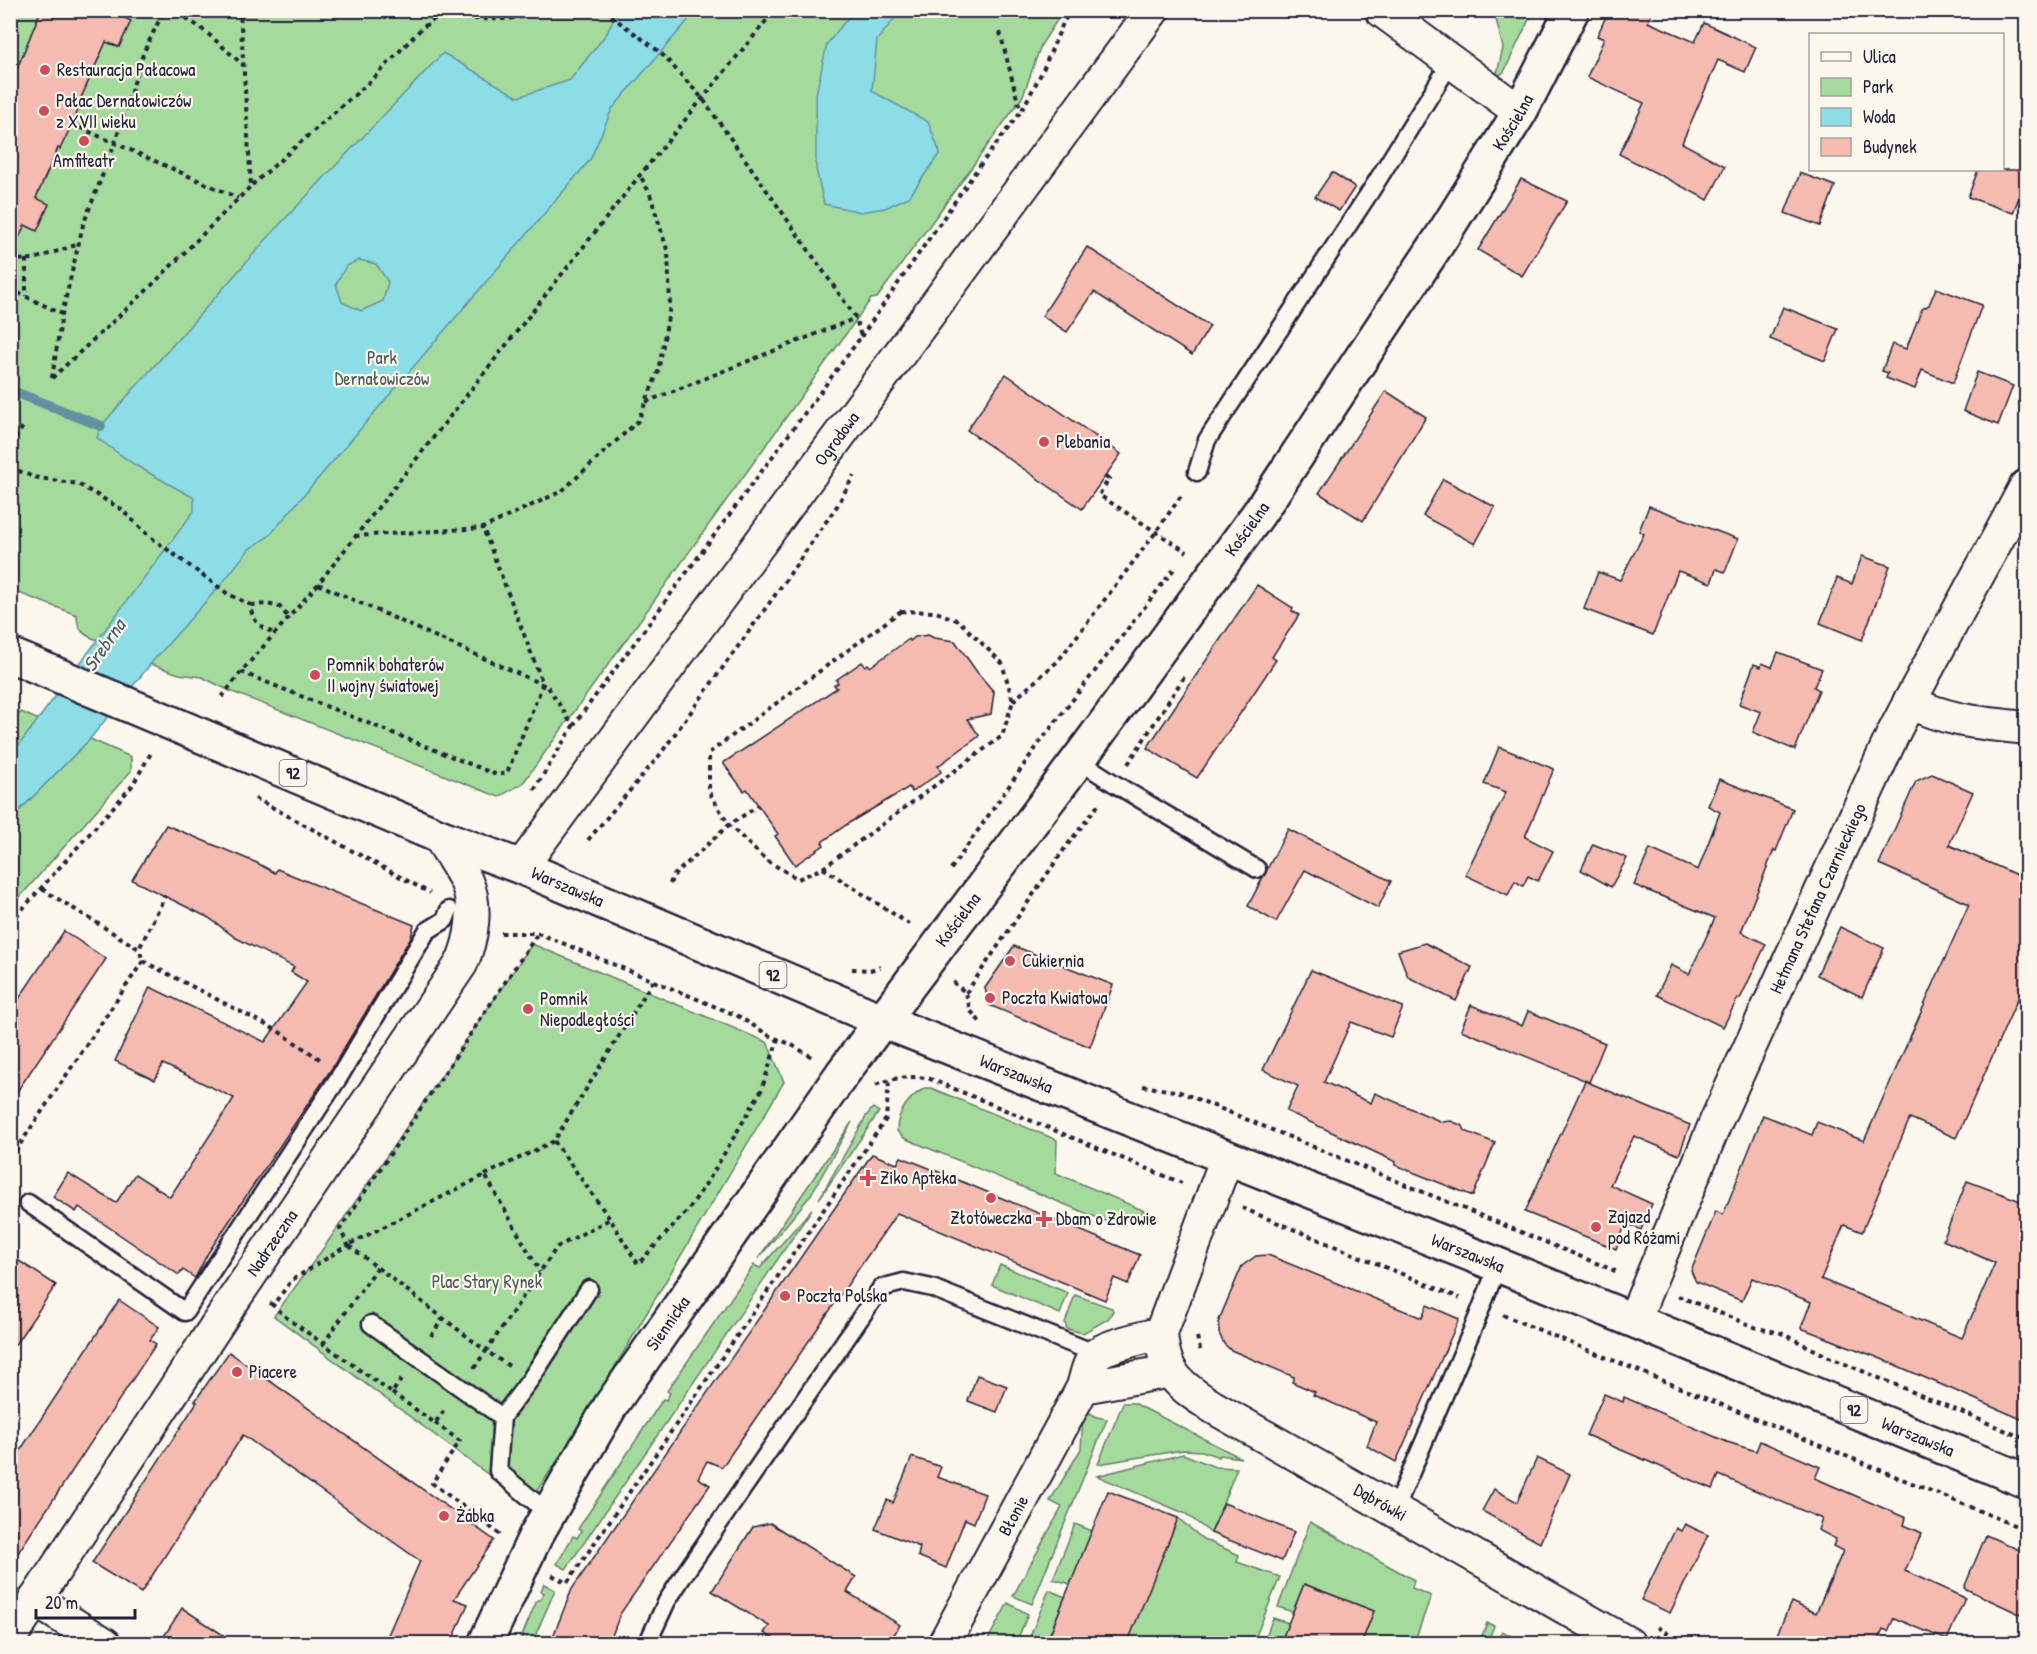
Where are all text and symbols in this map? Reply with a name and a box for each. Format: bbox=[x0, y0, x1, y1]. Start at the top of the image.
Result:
legend bbox=[1809, 33, 2004, 171]
text: Ulica bbox=[1863, 44, 1896, 69]
place label: Restauracja Pałacowa bbox=[57, 57, 195, 82]
marker: Restauracja Pałacowa bbox=[38, 63, 52, 77]
text: Park bbox=[1863, 74, 1894, 99]
place label: Pałac Dernałowiczów z XVII wieku bbox=[56, 88, 191, 134]
street label: Kościelna bbox=[1486, 90, 1539, 155]
marker: Pałac Dernałowiczów z XVII wieku bbox=[37, 104, 51, 118]
text: Woda bbox=[1863, 104, 1895, 129]
marker: Amfiteatr bbox=[77, 134, 91, 148]
text: Budynek bbox=[1863, 134, 1917, 159]
place label: Amfiteatr bbox=[53, 148, 115, 173]
park label: Park Dernałowiczów bbox=[335, 345, 429, 391]
street label: Ogrodowa bbox=[808, 406, 865, 471]
place label: Plebania bbox=[1056, 429, 1110, 454]
marker: Plebania bbox=[1037, 435, 1051, 449]
street label: Kościelna bbox=[1218, 497, 1275, 561]
water label: Srebrna bbox=[76, 612, 132, 676]
place label: Pomnik bohaterów II wojny światowej bbox=[327, 652, 444, 698]
marker: Pomnik bohaterów II wojny światowej bbox=[308, 668, 322, 682]
road number: 92 bbox=[280, 760, 306, 786]
street label: Hetmana Stefana Czarnieckiego bbox=[1763, 799, 1872, 997]
street label: Warszawska bbox=[528, 860, 608, 913]
street label: Kościelna bbox=[929, 887, 986, 952]
place label: Cukiernia bbox=[1022, 948, 1084, 973]
marker: Cukiernia bbox=[1003, 954, 1017, 968]
road number: 92 bbox=[760, 962, 786, 988]
place label: Poczta Kwiatowa bbox=[1002, 985, 1108, 1010]
place label: Pomnik Niepodległości bbox=[540, 986, 635, 1032]
marker: Poczta Kwiatowa bbox=[983, 991, 997, 1005]
marker: Pomnik Niepodległości bbox=[521, 1002, 535, 1016]
street label: Warszawska bbox=[976, 1048, 1057, 1099]
place label: Ziko Apteka bbox=[880, 1165, 956, 1190]
marker: Ziko Apteka bbox=[861, 1171, 875, 1185]
marker: Złotóweczka bbox=[984, 1191, 998, 1205]
street label: Nadrzeczna bbox=[240, 1204, 303, 1281]
place label: Zajazd pod Różami bbox=[1608, 1204, 1681, 1250]
place label: Złotóweczka bbox=[950, 1205, 1032, 1230]
place label: Dbam o Zdrowie bbox=[1056, 1206, 1157, 1231]
marker: Dbam o Zdrowie bbox=[1037, 1212, 1051, 1226]
marker: Zajazd pod Różami bbox=[1589, 1220, 1603, 1234]
street label: Warszawska bbox=[1428, 1227, 1508, 1278]
park label: Plac Stary Rynek bbox=[432, 1269, 543, 1294]
place label: Poczta Polska bbox=[797, 1283, 887, 1308]
marker: Poczta Polska bbox=[778, 1289, 792, 1303]
street label: Siennicka bbox=[640, 1291, 695, 1355]
place label: Piacere bbox=[249, 1359, 297, 1384]
marker: Piacere bbox=[230, 1365, 244, 1379]
road number: 92 bbox=[1840, 1397, 1868, 1423]
street label: Warszawska bbox=[1878, 1410, 1958, 1462]
street label: Dąbrówki bbox=[1350, 1477, 1412, 1527]
street label: Błonie bbox=[992, 1491, 1034, 1540]
place label: Żabka bbox=[456, 1503, 494, 1528]
marker: Żabka bbox=[437, 1509, 451, 1523]
scale bar bbox=[36, 1582, 135, 1620]
text: 20 m bbox=[45, 1590, 78, 1615]

